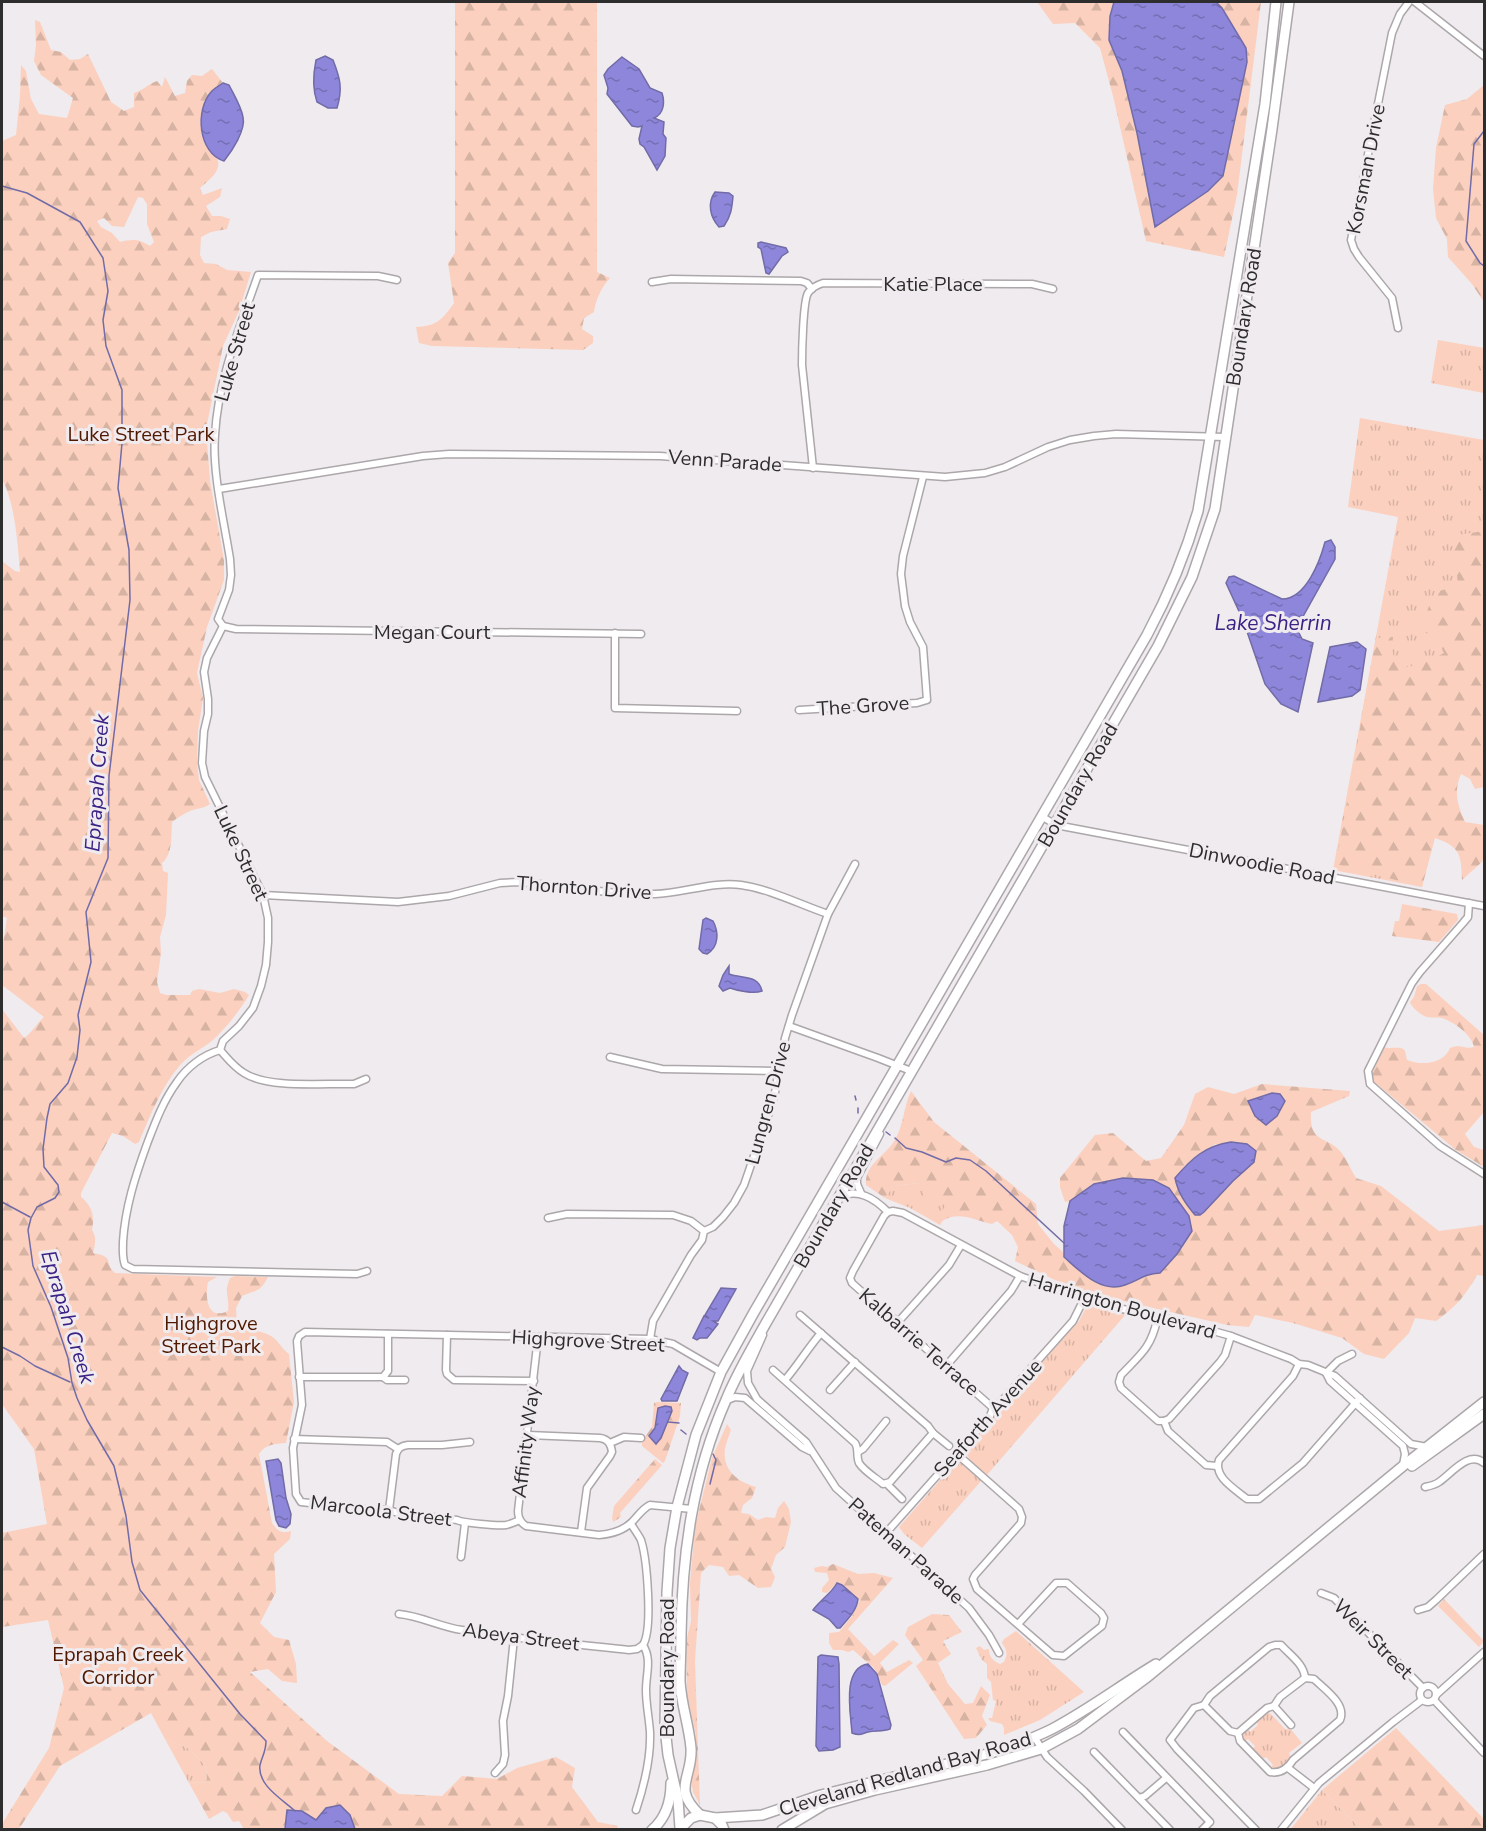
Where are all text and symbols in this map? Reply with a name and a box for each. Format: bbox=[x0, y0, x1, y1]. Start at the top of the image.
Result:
street label: Korsman Drive bbox=[1340, 102, 1392, 236]
street label: Boundary Road bbox=[1220, 246, 1268, 388]
street label: Katie Place bbox=[883, 271, 983, 298]
street label: Luke Street bbox=[208, 298, 262, 405]
park label: Luke Street Park bbox=[67, 421, 216, 448]
street label: Venn Parade bbox=[666, 443, 783, 478]
water label: Lake Sherrin bbox=[1214, 609, 1332, 637]
street label: Megan Court bbox=[374, 619, 491, 646]
street label: The Grove bbox=[816, 689, 910, 723]
water label: Eprapah Creek bbox=[78, 713, 116, 853]
street label: Boundary Road bbox=[1032, 718, 1124, 852]
street label: Luke Street bbox=[207, 801, 275, 906]
street label: Dinwoodie Road bbox=[1187, 837, 1337, 891]
street label: Thornton Drive bbox=[516, 870, 652, 906]
street label: Lungren Drive bbox=[739, 1038, 797, 1168]
street label: Boundary Road bbox=[788, 1139, 880, 1273]
water label: Eprapah Creek bbox=[34, 1247, 102, 1388]
street label: Harrington Boulevard bbox=[1025, 1266, 1219, 1346]
street label: Kalbarrie Terrace bbox=[853, 1282, 985, 1402]
park label: Highgrove Street Park bbox=[161, 1310, 262, 1360]
street label: Highgrove Street bbox=[511, 1324, 666, 1359]
street label: Seaforth Avenue bbox=[928, 1353, 1048, 1483]
street label: Affinity Way bbox=[506, 1384, 546, 1499]
street label: Marcoola Street bbox=[309, 1489, 454, 1533]
street label: Pateman Parade bbox=[842, 1492, 970, 1610]
street label: Weir Street bbox=[1327, 1593, 1420, 1686]
street label: Boundary Road bbox=[654, 1598, 681, 1738]
street label: Abeya Street bbox=[461, 1616, 582, 1658]
park label: Eprapah Creek Corridor bbox=[52, 1641, 185, 1691]
street label: Cleveland Redland Bay Road bbox=[776, 1725, 1034, 1823]

